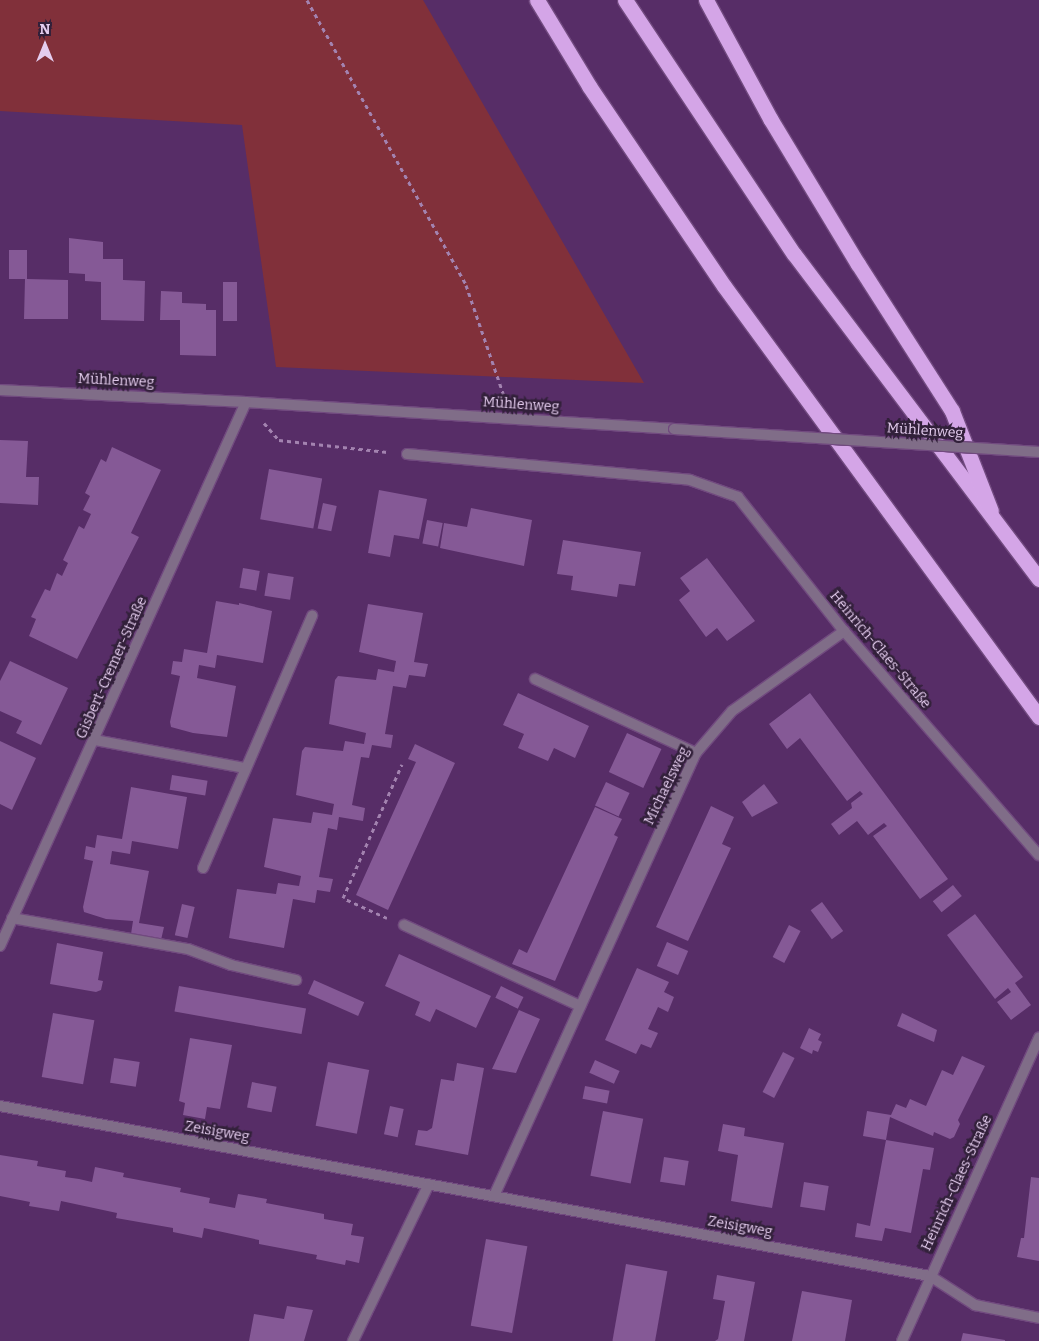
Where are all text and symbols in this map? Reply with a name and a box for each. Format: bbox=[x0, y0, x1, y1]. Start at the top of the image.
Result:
north arrow bbox=[20, 20, 70, 70]
text: N bbox=[40, 21, 50, 38]
street label: Mühlenweg bbox=[77, 371, 155, 391]
street label: Mühlenweg bbox=[482, 394, 560, 416]
street label: Mühlenweg bbox=[886, 420, 964, 442]
street label: Heinrich-Claes-Straße bbox=[826, 588, 934, 712]
street label: Gisbert-Cremer-Straße bbox=[73, 594, 151, 742]
street label: Michaelsweg bbox=[641, 744, 693, 828]
street label: Heinrich-Claes-Straße bbox=[918, 1112, 996, 1254]
street label: Zeisigweg bbox=[183, 1118, 251, 1146]
street label: Zeisigweg bbox=[706, 1213, 774, 1241]

